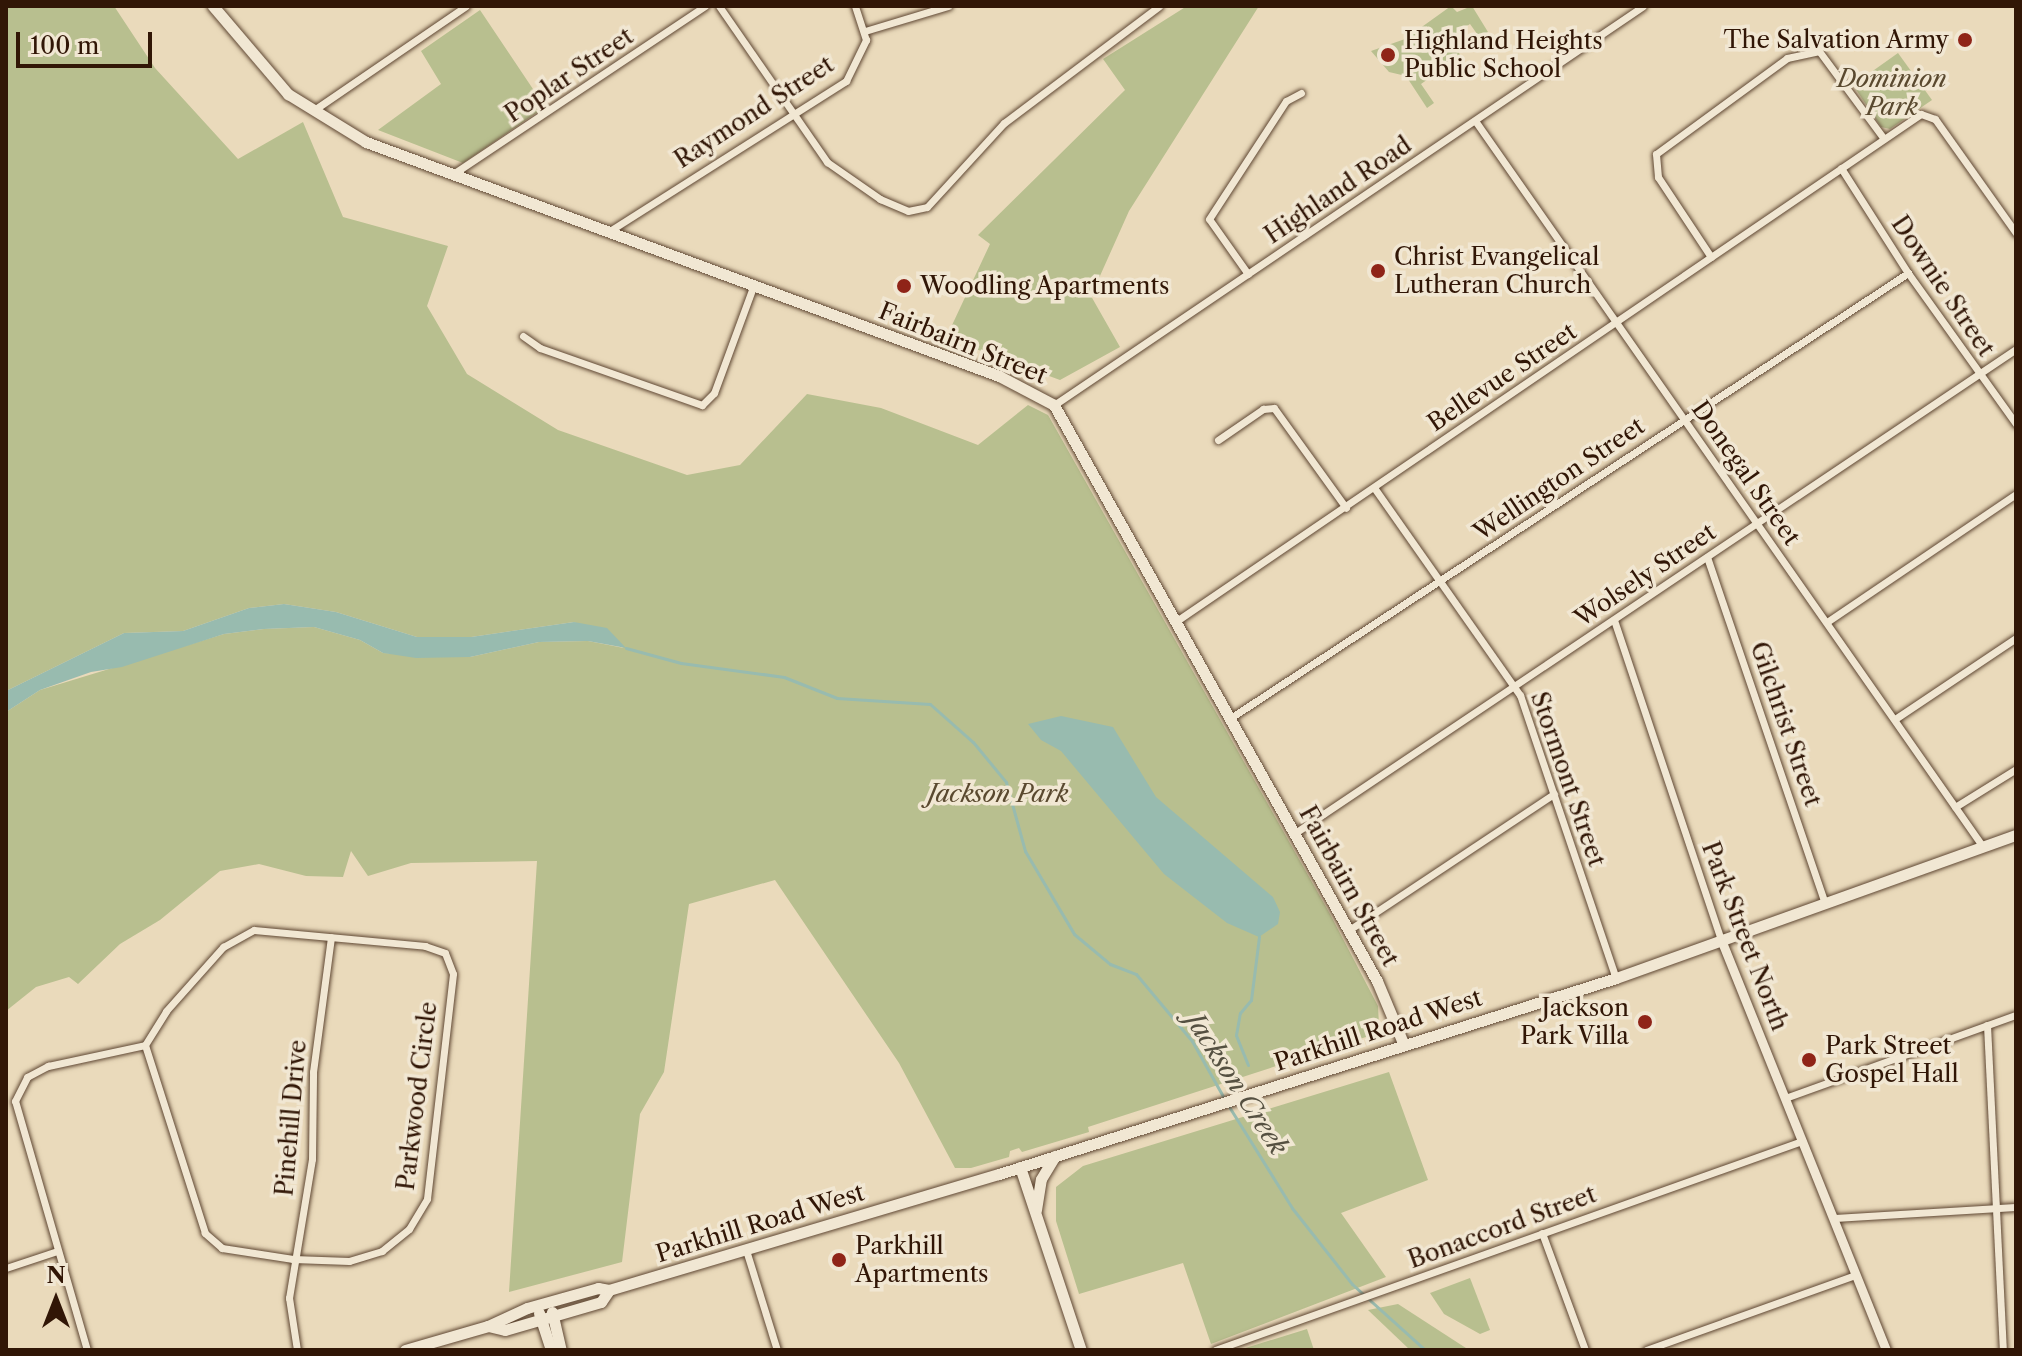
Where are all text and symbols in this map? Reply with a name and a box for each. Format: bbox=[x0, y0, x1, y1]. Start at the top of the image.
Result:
scale bar bbox=[20, 16, 156, 66]
street label: Poplar Street bbox=[499, 21, 639, 129]
place label: The Salvation Army bbox=[1722, 26, 1949, 54]
place label: Highland Heights Public School bbox=[1404, 27, 1603, 83]
text: 100 m bbox=[30, 31, 99, 60]
marker: The Salvation Army bbox=[1956, 31, 1974, 49]
marker: Highland Heights Public School bbox=[1379, 46, 1397, 64]
street label: Raymond Street bbox=[669, 50, 839, 174]
park label: Dominion Park bbox=[1837, 65, 1947, 121]
street label: Highland Road bbox=[1259, 130, 1417, 250]
street label: Downie Street bbox=[1885, 210, 2001, 362]
place label: Christ Evangelical Lutheran Church bbox=[1394, 243, 1599, 299]
marker: Christ Evangelical Lutheran Church bbox=[1369, 262, 1387, 280]
place label: Woodling Apartments bbox=[920, 272, 1170, 300]
marker: Woodling Apartments bbox=[895, 277, 913, 295]
street label: Fairbairn Street bbox=[875, 296, 1051, 390]
street label: Bellevue Street bbox=[1422, 317, 1582, 437]
street label: Donegal Street bbox=[1686, 395, 1806, 551]
street label: Wellington Street bbox=[1468, 411, 1650, 547]
street label: Wolsely Street bbox=[1569, 517, 1721, 633]
street label: Gilchrist Street bbox=[1744, 638, 1828, 810]
street label: Stormont Street bbox=[1525, 688, 1611, 870]
park label: Jackson Park bbox=[928, 780, 1068, 808]
street label: Fairbairn Street bbox=[1293, 801, 1405, 971]
street label: Park Street North bbox=[1696, 837, 1794, 1035]
street label: Parkhill Road West bbox=[1270, 983, 1486, 1077]
place label: Jackson Park Villa bbox=[1519, 994, 1629, 1050]
street label: Parkwood Circle bbox=[391, 1000, 443, 1192]
water label: Jackson Creek bbox=[1178, 1007, 1294, 1161]
marker: Jackson Park Villa bbox=[1636, 1013, 1654, 1031]
place label: Park Street Gospel Hall bbox=[1825, 1032, 1959, 1088]
street label: Pinehill Drive bbox=[270, 1039, 312, 1197]
marker: Park Street Gospel Hall bbox=[1800, 1051, 1818, 1069]
street label: Parkhill Road West bbox=[652, 1177, 868, 1269]
street label: Bonaccord Street bbox=[1404, 1180, 1600, 1274]
place label: Parkhill Apartments bbox=[855, 1232, 989, 1288]
marker: Parkhill Apartments bbox=[830, 1251, 848, 1269]
north arrow bbox=[16, 1260, 96, 1340]
text: N bbox=[46, 1262, 66, 1289]

